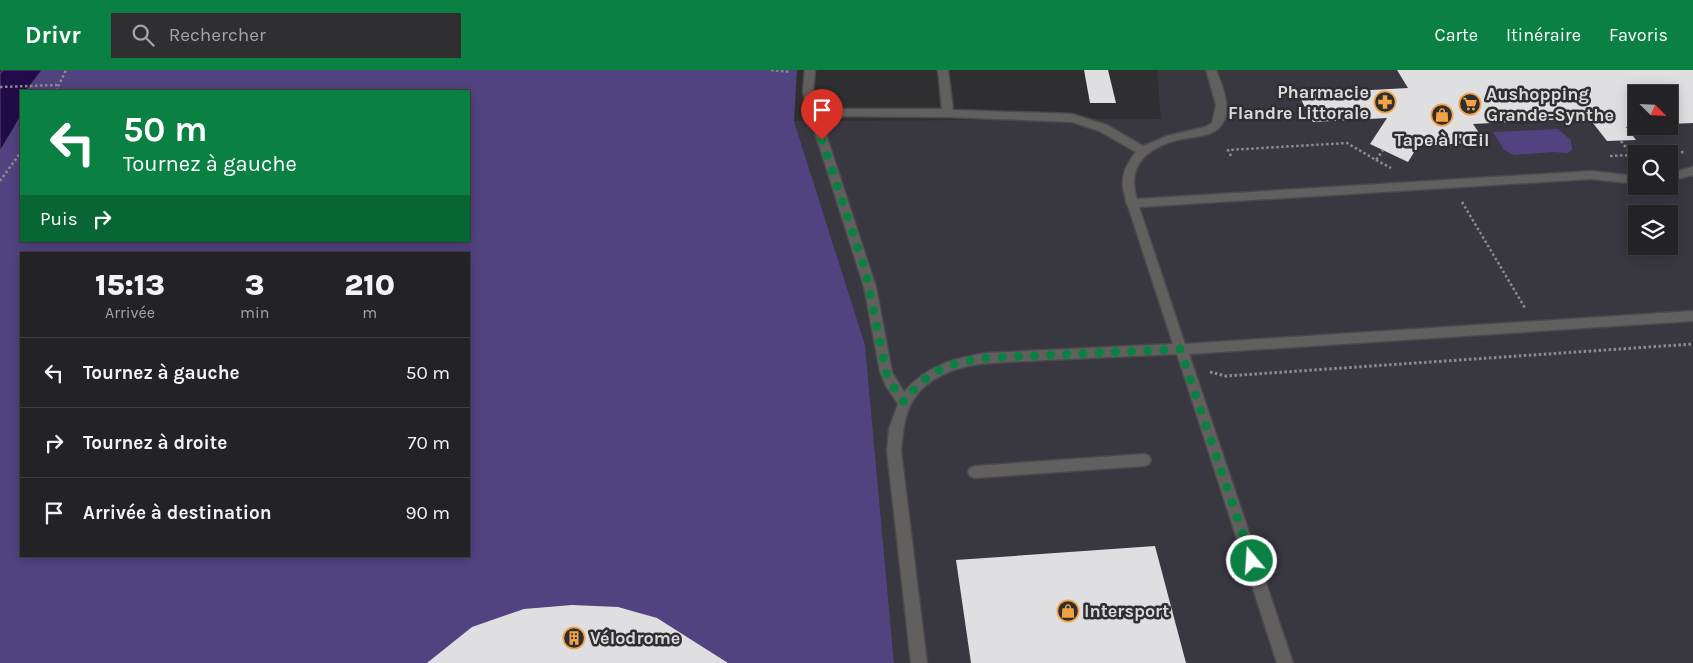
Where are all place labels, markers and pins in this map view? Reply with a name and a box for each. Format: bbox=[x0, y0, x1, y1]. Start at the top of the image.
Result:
place label: Pharmacie Flandre Littorale bbox=[1228, 81, 1369, 124]
place label: Aushopping Grande-Synthe bbox=[1486, 83, 1614, 126]
pin bbox=[801, 89, 843, 140]
pharmacy icon: Pharmacie Flandre Littorale bbox=[1373, 90, 1397, 114]
supermarket icon: Aushopping Grande-Synthe bbox=[1458, 92, 1482, 116]
shop icon: Tape à l'Œil bbox=[1430, 103, 1454, 127]
place label: Tape à l'Œil bbox=[1395, 129, 1489, 151]
shop icon: Intersport bbox=[1056, 599, 1080, 623]
place label: Intersport bbox=[1084, 600, 1169, 622]
building icon: Vélodrome bbox=[562, 626, 586, 650]
place label: Vélodrome bbox=[590, 627, 680, 649]

